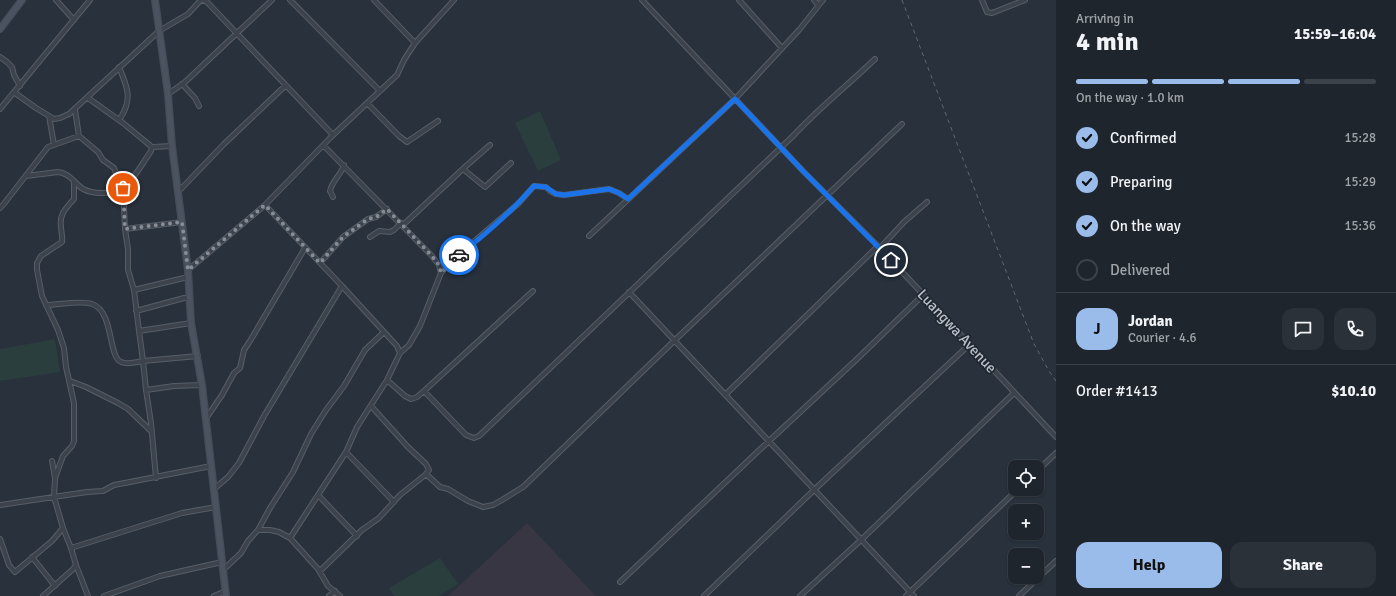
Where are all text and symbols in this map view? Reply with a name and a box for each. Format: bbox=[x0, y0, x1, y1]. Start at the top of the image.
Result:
text: Arriving in bbox=[1076, 11, 1134, 27]
text: 15:59–16:04 bbox=[1294, 25, 1376, 43]
text: 4 min bbox=[1076, 26, 1139, 58]
text: On the way · 1.0 km bbox=[1076, 90, 1184, 106]
icon: check bbox=[1076, 127, 1098, 149]
text: Confirmed bbox=[1110, 129, 1177, 147]
text: 15:28 bbox=[1344, 130, 1376, 146]
pin bbox=[106, 171, 140, 205]
icon: check bbox=[1076, 171, 1098, 193]
text: Preparing bbox=[1110, 173, 1173, 191]
text: 15:29 bbox=[1344, 174, 1376, 190]
icon: bag bbox=[112, 177, 134, 199]
icon: check bbox=[1076, 215, 1098, 237]
text: On the way bbox=[1110, 217, 1181, 235]
text: 15:36 bbox=[1344, 218, 1376, 234]
courier bbox=[439, 235, 479, 275]
pin bbox=[874, 243, 908, 277]
icon: car bbox=[448, 244, 470, 266]
icon: home bbox=[880, 249, 902, 271]
text: Delivered bbox=[1110, 261, 1170, 279]
street label: Luangwa Avenue bbox=[914, 285, 1000, 377]
button: chat bbox=[1282, 308, 1324, 350]
button: phone bbox=[1334, 308, 1376, 350]
text: Jordan bbox=[1128, 312, 1173, 330]
text: J bbox=[1093, 320, 1101, 338]
text: Courier · 4.6 bbox=[1128, 330, 1197, 346]
text: Order #1413 bbox=[1076, 382, 1158, 400]
text: $10.10 bbox=[1331, 382, 1376, 400]
map controls bbox=[1008, 460, 1044, 584]
button: locate bbox=[1008, 460, 1044, 496]
button: + bbox=[1008, 504, 1044, 540]
button: Help bbox=[1076, 542, 1222, 588]
button: Share bbox=[1230, 542, 1376, 588]
button: − bbox=[1008, 548, 1044, 584]

